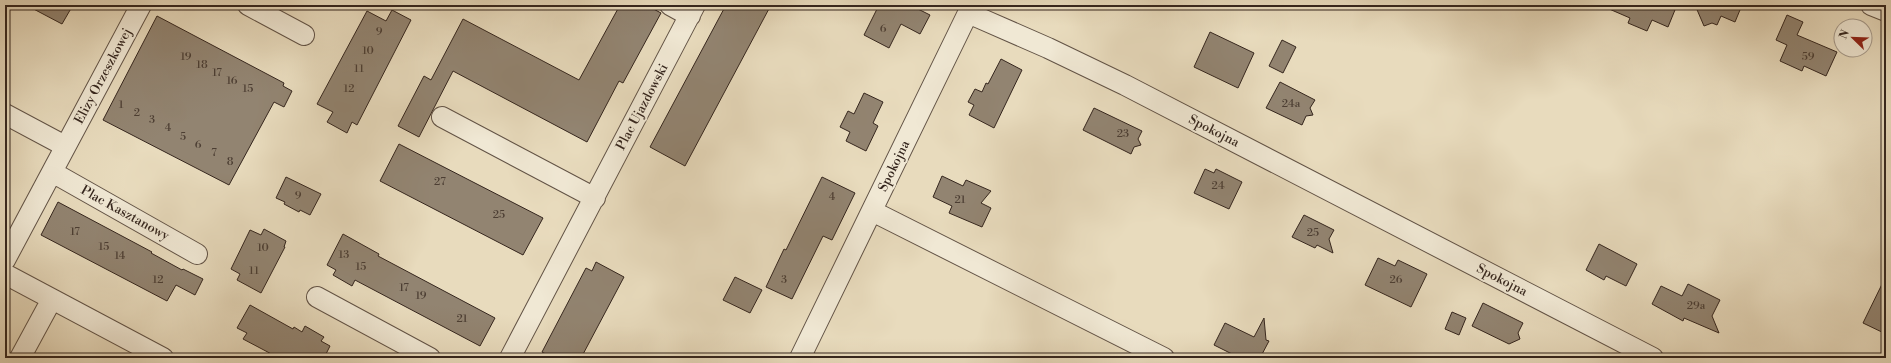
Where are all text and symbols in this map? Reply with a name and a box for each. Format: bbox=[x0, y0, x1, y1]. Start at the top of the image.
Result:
north arrow bbox=[1833, 18, 1873, 58]
house number: 6 bbox=[880, 22, 887, 36]
street label: Elizy Orzeszkowej bbox=[71, 25, 135, 127]
house number: 9 bbox=[376, 25, 383, 39]
text: N bbox=[1837, 27, 1853, 41]
house number: 10 bbox=[362, 44, 374, 58]
house number: 19 bbox=[180, 50, 192, 64]
house number: 59 bbox=[1802, 50, 1815, 64]
house number: 18 bbox=[196, 58, 208, 72]
street label: Plac Ujazdowski bbox=[613, 61, 671, 153]
house number: 11 bbox=[354, 62, 364, 76]
house number: 17 bbox=[212, 66, 222, 80]
house number: 16 bbox=[226, 74, 238, 88]
house number: 15 bbox=[243, 82, 253, 96]
house number: 12 bbox=[343, 82, 355, 96]
house number: 24a bbox=[1282, 97, 1301, 111]
house number: 1 bbox=[119, 98, 124, 112]
house number: 2 bbox=[134, 106, 140, 120]
street label: Spokojna bbox=[1186, 111, 1242, 151]
house number: 3 bbox=[149, 113, 155, 127]
house number: 4 bbox=[165, 121, 172, 135]
house number: 23 bbox=[1117, 127, 1129, 141]
house number: 5 bbox=[180, 130, 186, 144]
street label: Spokojna bbox=[875, 137, 913, 194]
house number: 6 bbox=[195, 138, 202, 152]
house number: 7 bbox=[211, 146, 217, 160]
house number: 8 bbox=[227, 155, 234, 169]
house number: 27 bbox=[434, 175, 446, 189]
house number: 24 bbox=[1212, 179, 1225, 193]
street label: Plac Kasztanowy bbox=[78, 182, 173, 244]
house number: 9 bbox=[295, 189, 302, 203]
house number: 4 bbox=[829, 190, 836, 204]
house number: 21 bbox=[954, 193, 966, 207]
house number: 25 bbox=[493, 208, 505, 222]
house number: 17 bbox=[70, 225, 80, 239]
house number: 25 bbox=[1307, 226, 1319, 240]
house number: 15 bbox=[99, 240, 109, 254]
house number: 10 bbox=[257, 241, 269, 255]
house number: 13 bbox=[339, 248, 349, 262]
house number: 14 bbox=[115, 249, 126, 263]
house number: 15 bbox=[356, 260, 366, 274]
street label: Spokojna bbox=[1474, 260, 1530, 300]
house number: 11 bbox=[249, 264, 259, 278]
house number: 12 bbox=[152, 273, 164, 287]
house number: 3 bbox=[781, 273, 787, 287]
house number: 26 bbox=[1390, 273, 1403, 287]
house number: 17 bbox=[399, 281, 409, 295]
house number: 19 bbox=[415, 289, 427, 303]
house number: 29a bbox=[1687, 299, 1706, 313]
house number: 21 bbox=[456, 312, 468, 326]

